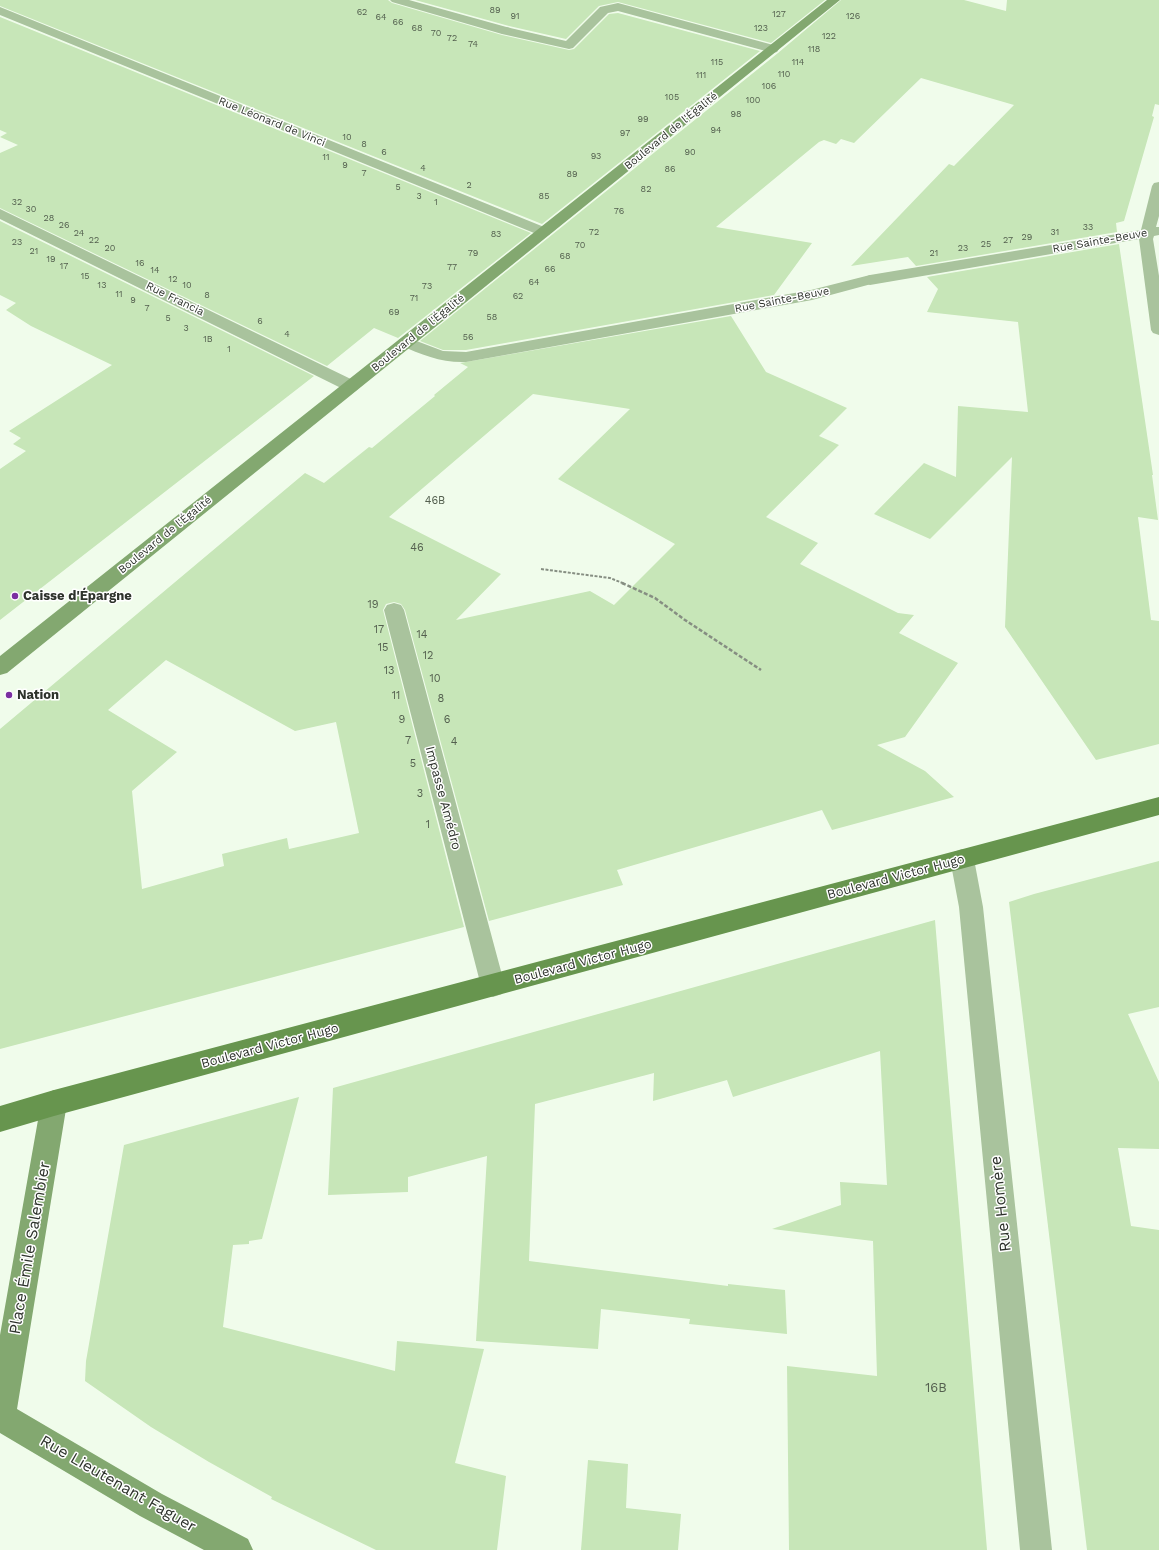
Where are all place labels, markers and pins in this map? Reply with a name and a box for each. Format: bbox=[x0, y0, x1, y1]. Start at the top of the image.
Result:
place label: Caisse d'Épargne bbox=[23, 588, 132, 604]
marker: Caisse d'Épargne bbox=[10, 591, 20, 601]
place label: Nation bbox=[17, 687, 59, 703]
marker: Nation bbox=[4, 690, 14, 700]

